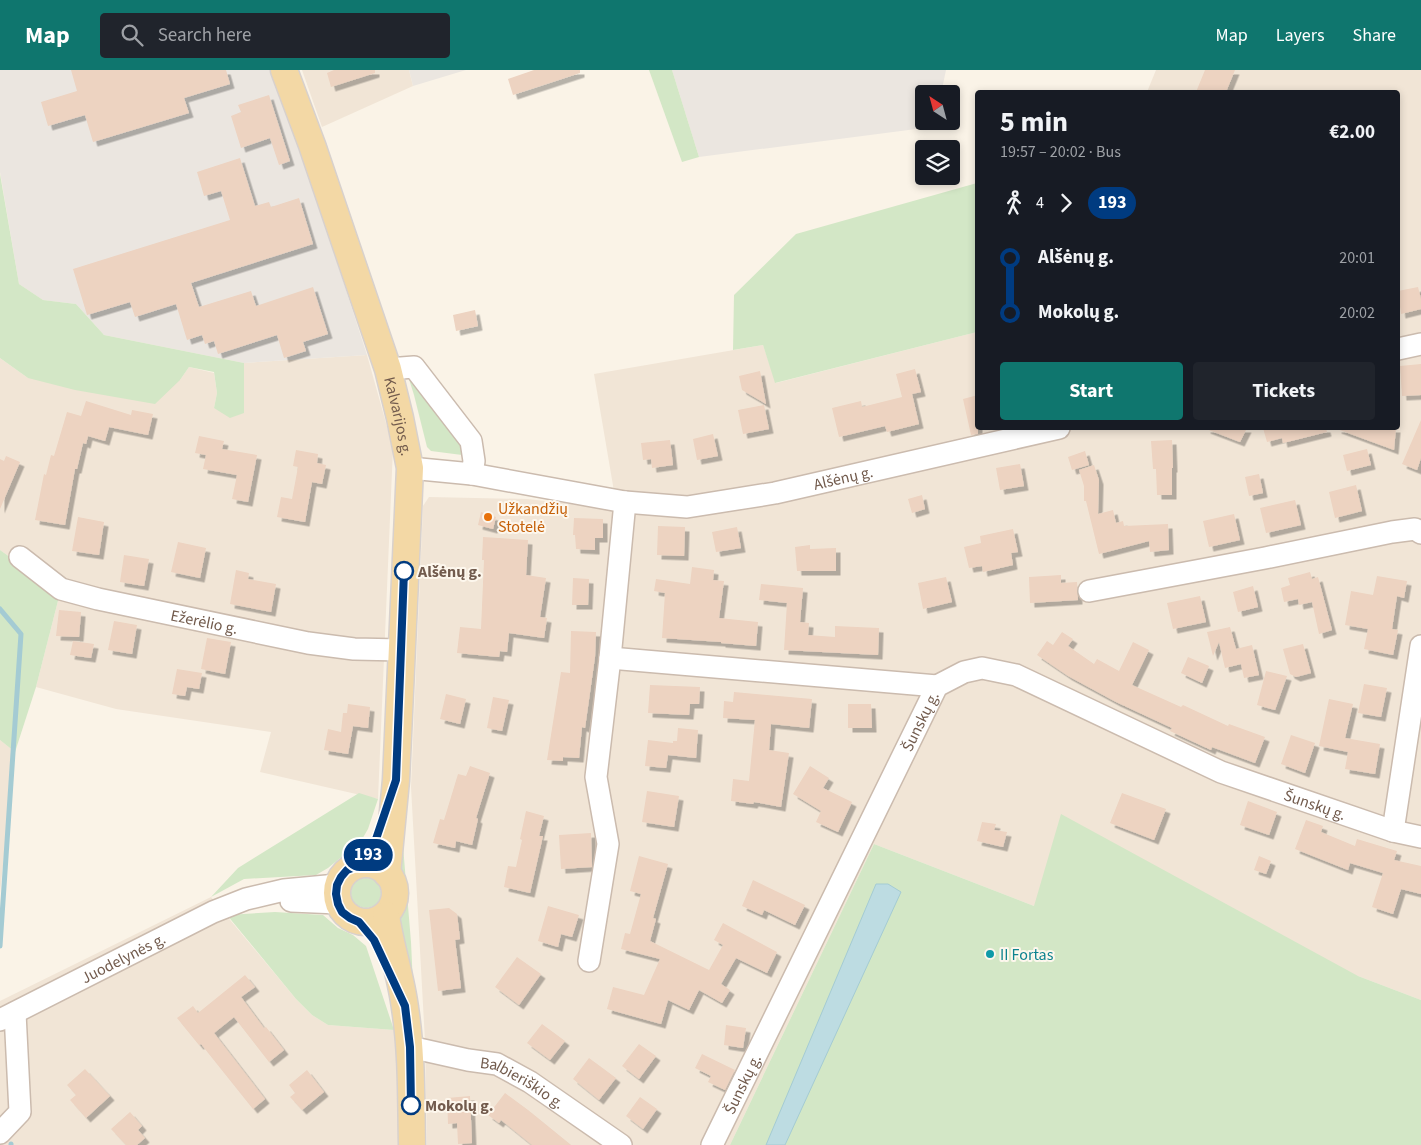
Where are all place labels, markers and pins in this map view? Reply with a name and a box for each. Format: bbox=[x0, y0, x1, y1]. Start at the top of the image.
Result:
place label: Užkandžių Stotelė bbox=[498, 498, 568, 538]
marker: Užkandžių Stotelė bbox=[482, 511, 494, 523]
marker: Alšėnų g. bbox=[394, 561, 414, 581]
place label: Alšėnų g. bbox=[417, 561, 482, 583]
place label: II Fortas bbox=[1000, 944, 1054, 966]
marker: II Fortas bbox=[984, 948, 996, 960]
marker: Mokolų g. bbox=[401, 1095, 421, 1115]
place label: Mokolų g. bbox=[425, 1095, 493, 1117]

